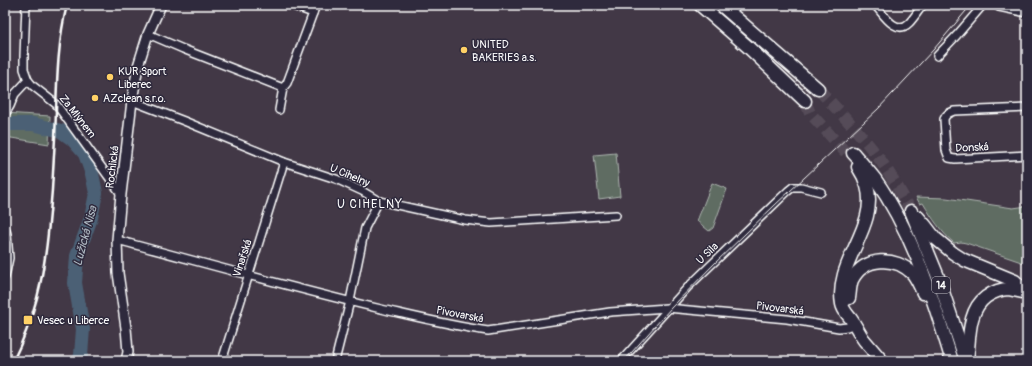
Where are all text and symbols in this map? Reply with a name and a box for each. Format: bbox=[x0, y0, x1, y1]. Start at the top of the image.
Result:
place label: UNITED BAKERIES a.s. bbox=[472, 38, 537, 64]
marker: UNITED BAKERIES a.s. bbox=[459, 45, 469, 55]
place label: KUR Sport Liberec bbox=[118, 65, 167, 91]
marker: KUR Sport Liberec bbox=[105, 72, 115, 82]
street label: Za Mlýnem bbox=[57, 92, 99, 141]
place label: AZclean s.r.o. bbox=[103, 92, 166, 105]
marker: AZclean s.r.o. bbox=[90, 93, 100, 103]
street label: Donská bbox=[955, 140, 989, 155]
street label: Rochlická bbox=[103, 145, 122, 189]
street label: U Cihelny bbox=[328, 161, 372, 190]
district label: U CIHELNY bbox=[337, 197, 403, 212]
water label: Lužická Nisa bbox=[70, 203, 101, 268]
street label: Vinařská bbox=[230, 238, 255, 279]
street label: U Sila bbox=[694, 240, 721, 267]
road number: 14 bbox=[932, 277, 950, 293]
street label: Pivovarská bbox=[755, 299, 804, 318]
street label: Pivovarská bbox=[435, 304, 485, 325]
marker: Vesec u Liberce bbox=[22, 314, 34, 326]
place label: Vesec u Liberce bbox=[37, 314, 110, 327]

